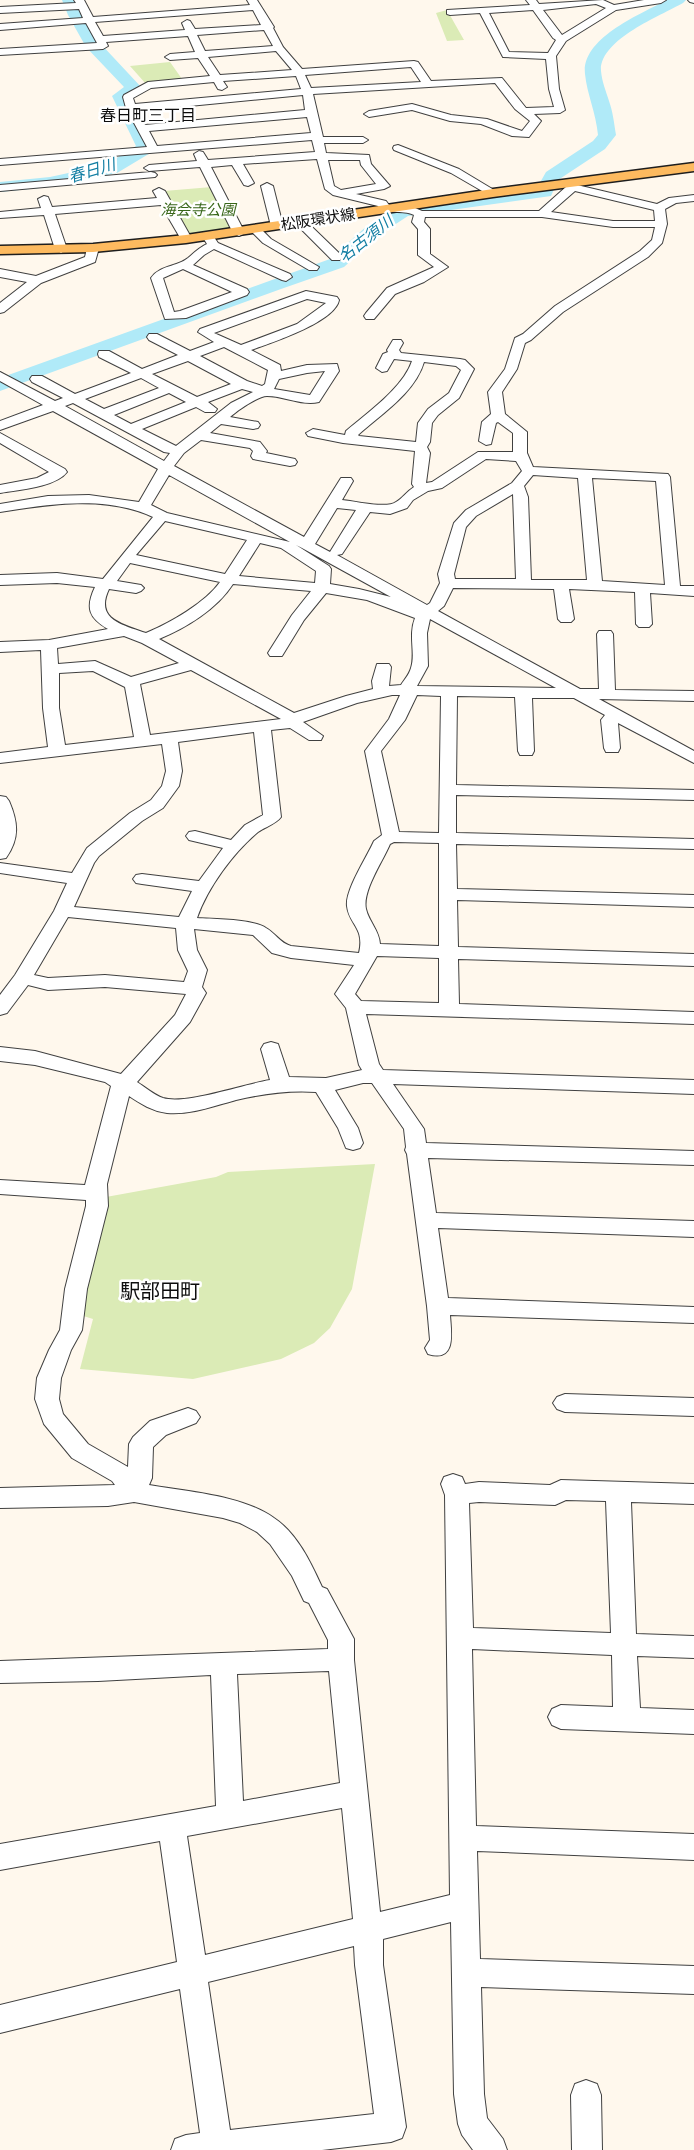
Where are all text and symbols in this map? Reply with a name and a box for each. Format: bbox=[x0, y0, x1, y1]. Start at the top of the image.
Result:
district label: 春日町三丁目 bbox=[100, 104, 196, 128]
water label: 春日川 bbox=[66, 152, 120, 189]
park label: 海会寺公園 bbox=[160, 199, 237, 222]
street label: 松阪環状線 bbox=[279, 203, 357, 237]
water label: 名古須川 bbox=[333, 209, 400, 268]
district label: 駅部田町 bbox=[120, 1277, 200, 1307]

